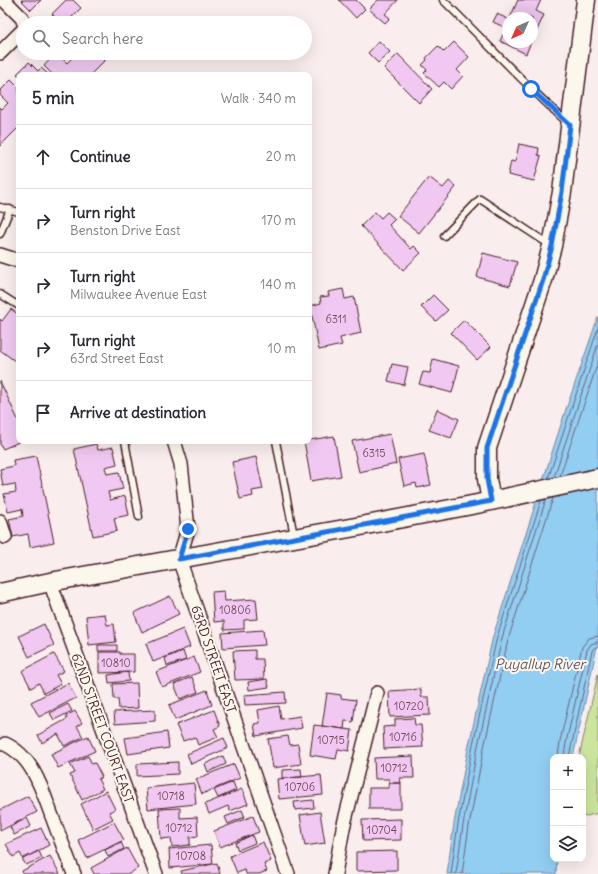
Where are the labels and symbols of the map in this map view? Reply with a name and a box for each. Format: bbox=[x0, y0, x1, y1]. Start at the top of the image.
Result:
north arrow bbox=[502, 12, 538, 48]
route start bbox=[522, 80, 540, 98]
house number: 6311 bbox=[325, 312, 347, 326]
house number: 6315 bbox=[362, 446, 386, 460]
route end bbox=[179, 520, 197, 538]
street label: 63RD STREET EAST bbox=[187, 603, 240, 715]
house number: 10806 bbox=[219, 603, 251, 617]
street label: 62ND STREET COURT EAST bbox=[67, 651, 138, 806]
water label: Puyallup River bbox=[495, 655, 587, 673]
house number: 10810 bbox=[101, 656, 131, 670]
house number: 10720 bbox=[394, 699, 424, 713]
house number: 10716 bbox=[389, 730, 417, 744]
house number: 10715 bbox=[317, 733, 345, 747]
house number: 10712 bbox=[380, 761, 408, 775]
house number: 10706 bbox=[285, 780, 315, 794]
house number: 10718 bbox=[157, 789, 185, 803]
house number: 10712 bbox=[165, 821, 193, 835]
house number: 10704 bbox=[367, 823, 397, 837]
house number: 10708 bbox=[176, 849, 206, 863]

